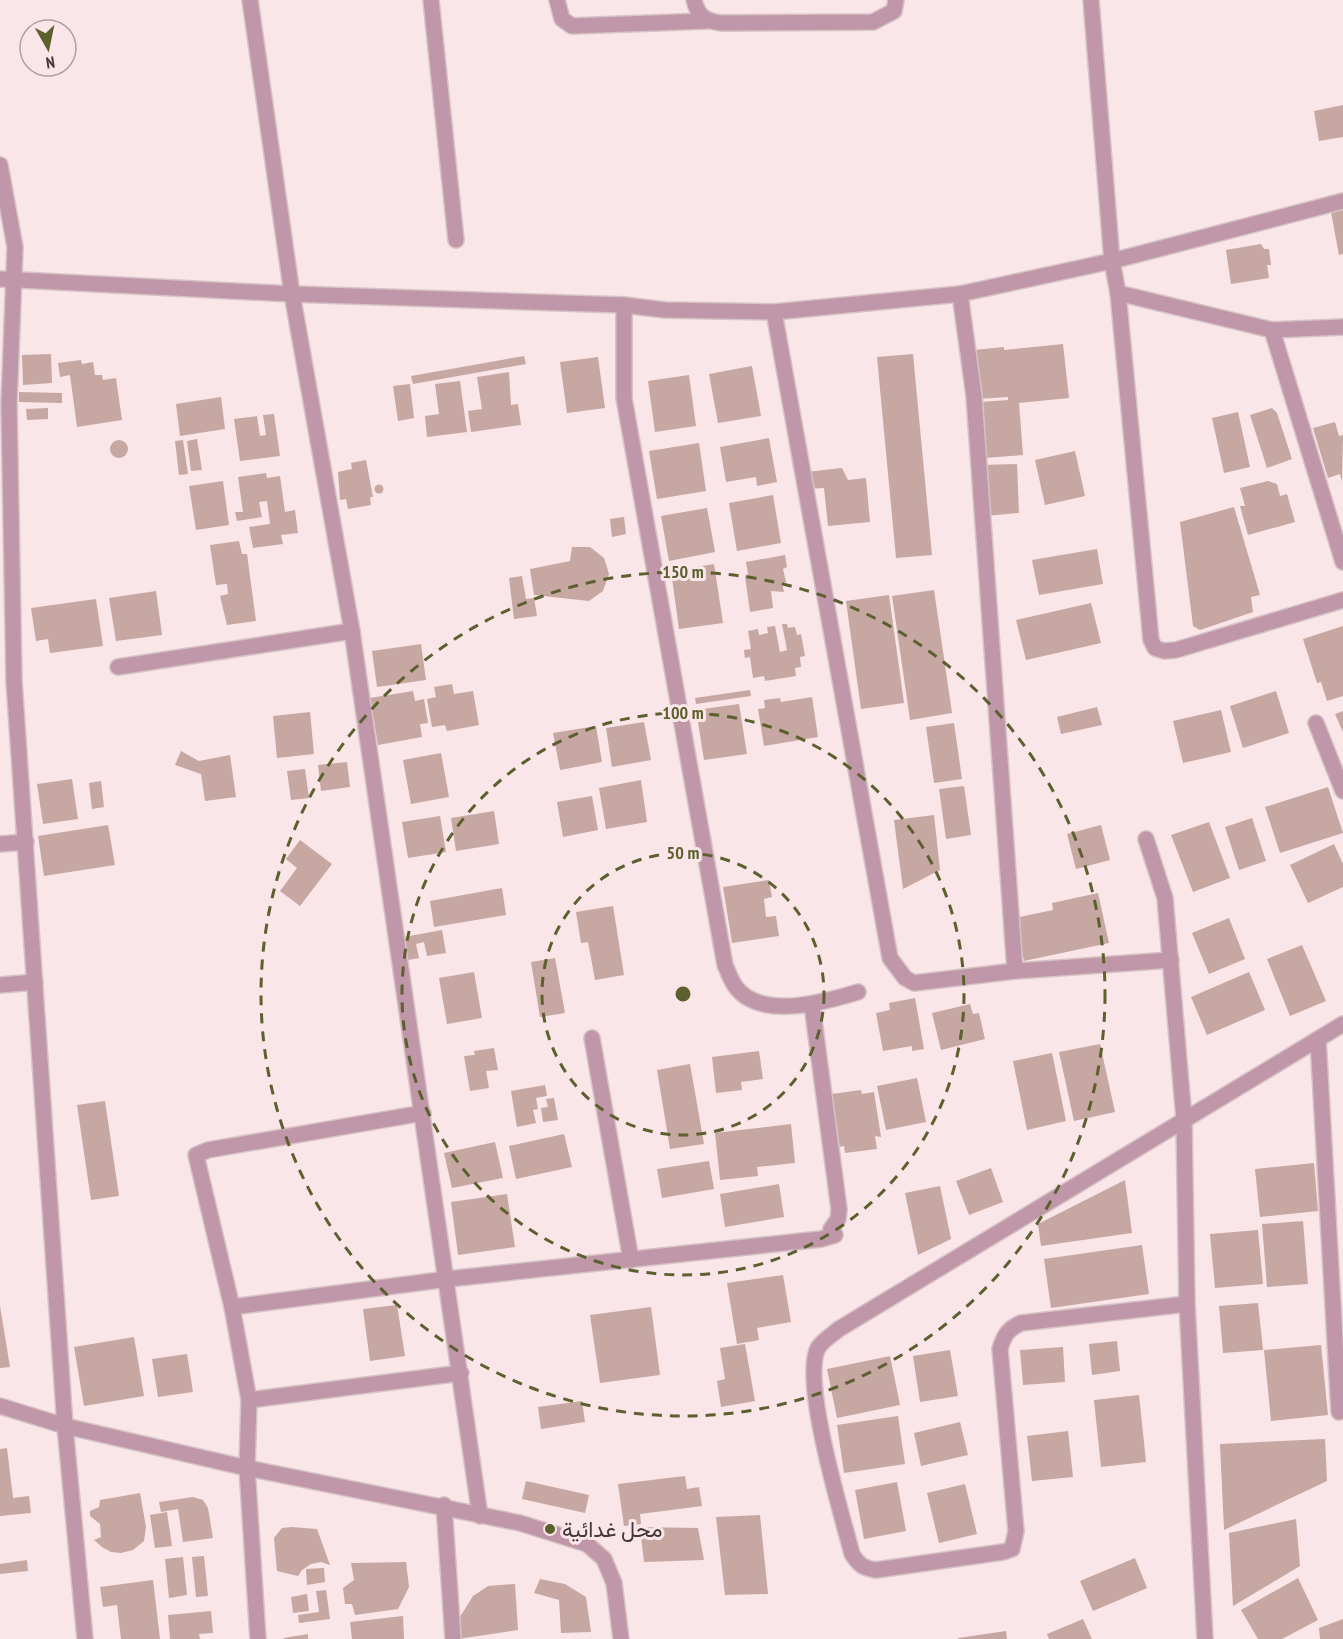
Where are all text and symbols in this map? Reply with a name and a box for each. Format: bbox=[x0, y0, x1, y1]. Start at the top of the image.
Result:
north arrow bbox=[18, 18, 78, 78]
text: N bbox=[45, 52, 56, 73]
text: 150 m bbox=[662, 560, 704, 583]
text: 100 m bbox=[662, 701, 704, 724]
text: 50 m bbox=[667, 841, 699, 864]
centre of rings bbox=[673, 984, 693, 1004]
place label: محل غدائية bbox=[562, 1515, 663, 1543]
marker: محل غدائية bbox=[543, 1522, 557, 1536]

